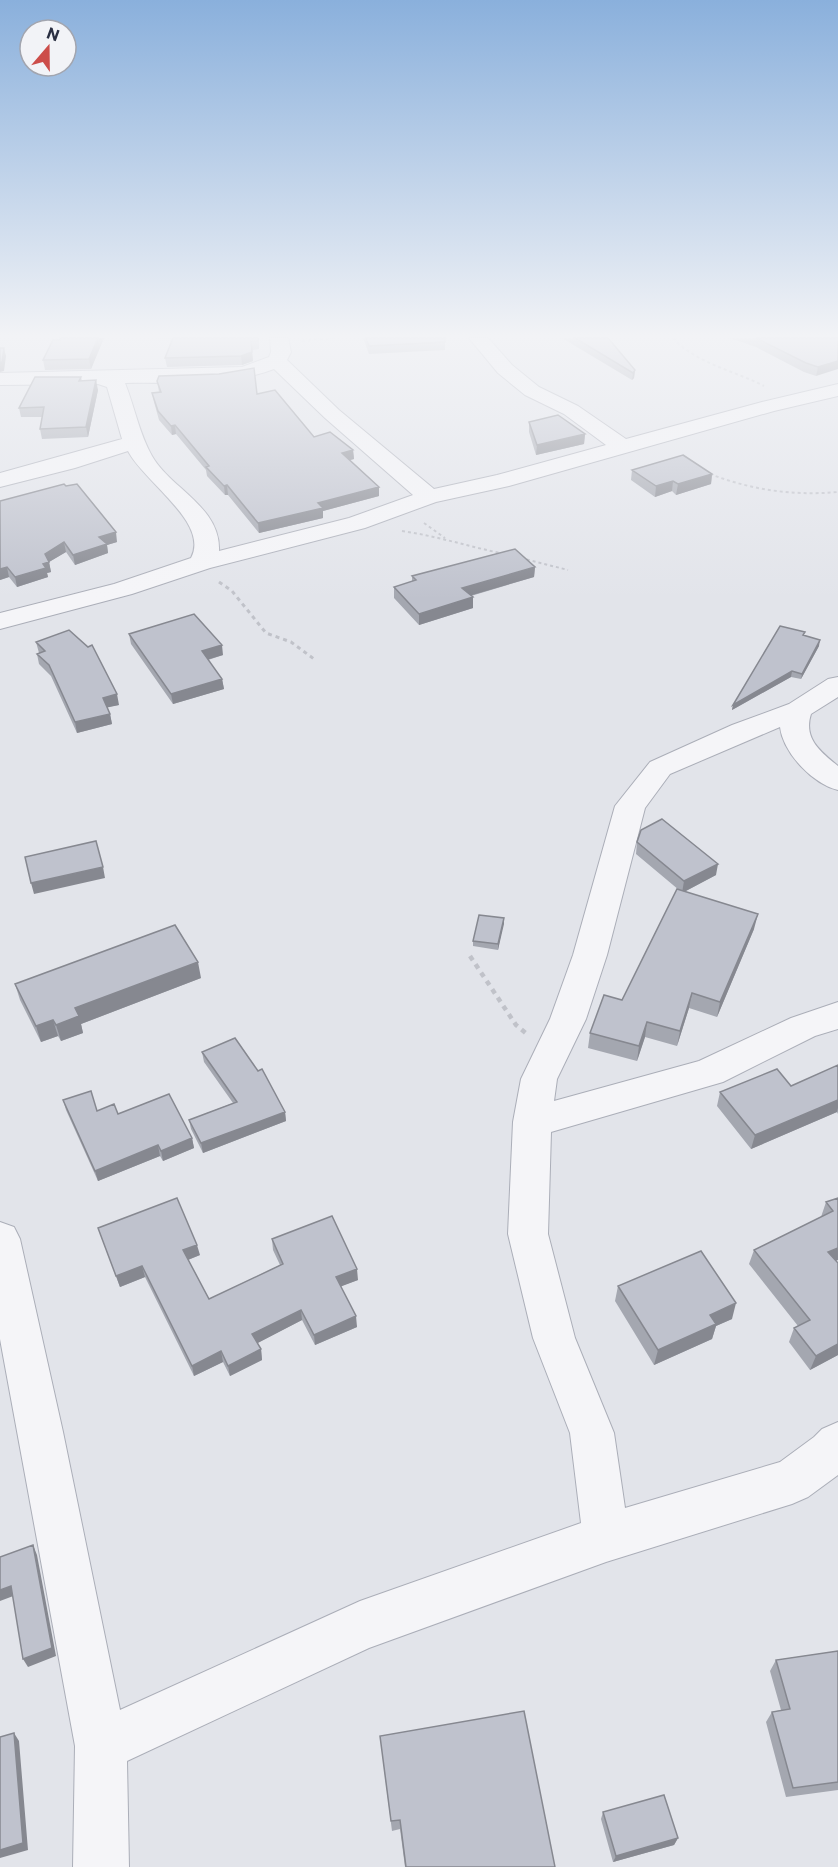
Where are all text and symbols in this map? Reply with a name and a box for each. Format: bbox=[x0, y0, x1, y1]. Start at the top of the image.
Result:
north arrow bbox=[18, 18, 78, 78]
text: N bbox=[44, 22, 62, 44]

